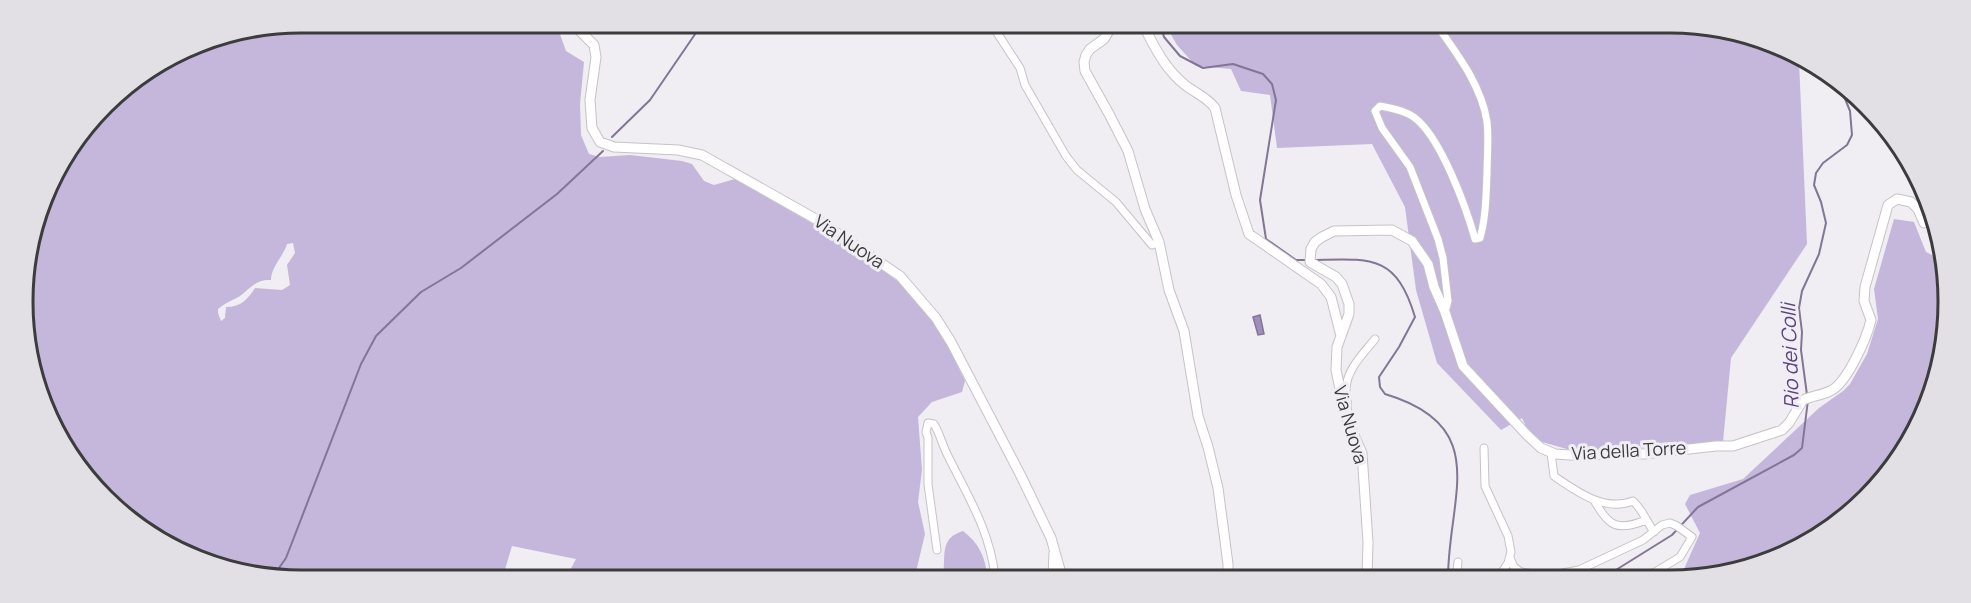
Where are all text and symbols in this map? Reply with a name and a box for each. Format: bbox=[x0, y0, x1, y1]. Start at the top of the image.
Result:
street label: Via Nuova bbox=[810, 209, 890, 274]
water label: Rio dei Colli bbox=[1774, 301, 1805, 409]
street label: Via Nuova bbox=[1328, 383, 1374, 467]
street label: Via della Torre bbox=[1571, 435, 1687, 465]

